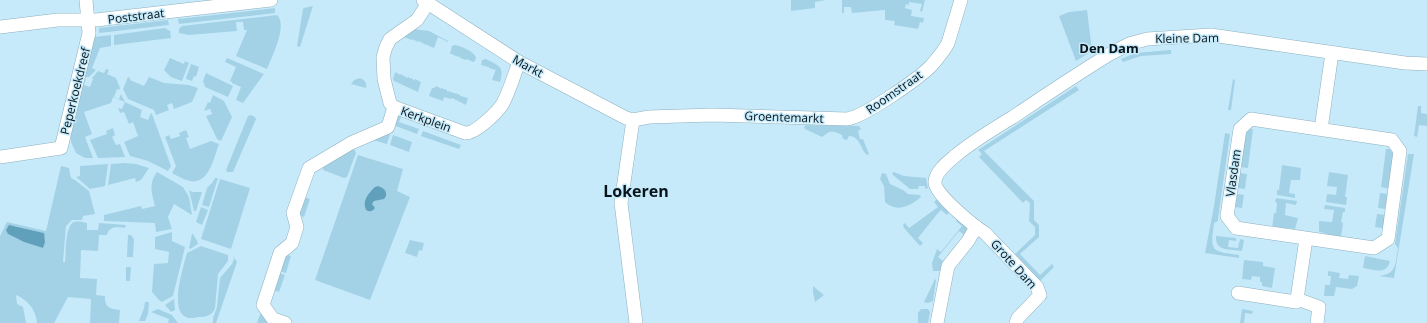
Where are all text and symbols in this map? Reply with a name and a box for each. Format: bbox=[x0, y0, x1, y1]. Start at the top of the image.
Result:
street label: Poststraat bbox=[107, 4, 165, 28]
street label: Kleine Dam bbox=[1155, 29, 1219, 47]
district label: Den Dam bbox=[1079, 39, 1139, 57]
street label: Peperkoekdreef bbox=[56, 45, 94, 136]
street label: Markt bbox=[509, 51, 547, 81]
street label: Roomstraat bbox=[862, 66, 926, 118]
street label: Kerkplein bbox=[398, 102, 454, 136]
street label: Groentemarkt bbox=[744, 107, 824, 127]
street label: Vlasdam bbox=[1221, 148, 1245, 198]
district label: Lokeren bbox=[603, 180, 669, 202]
street label: Grote Dam bbox=[987, 235, 1041, 293]

